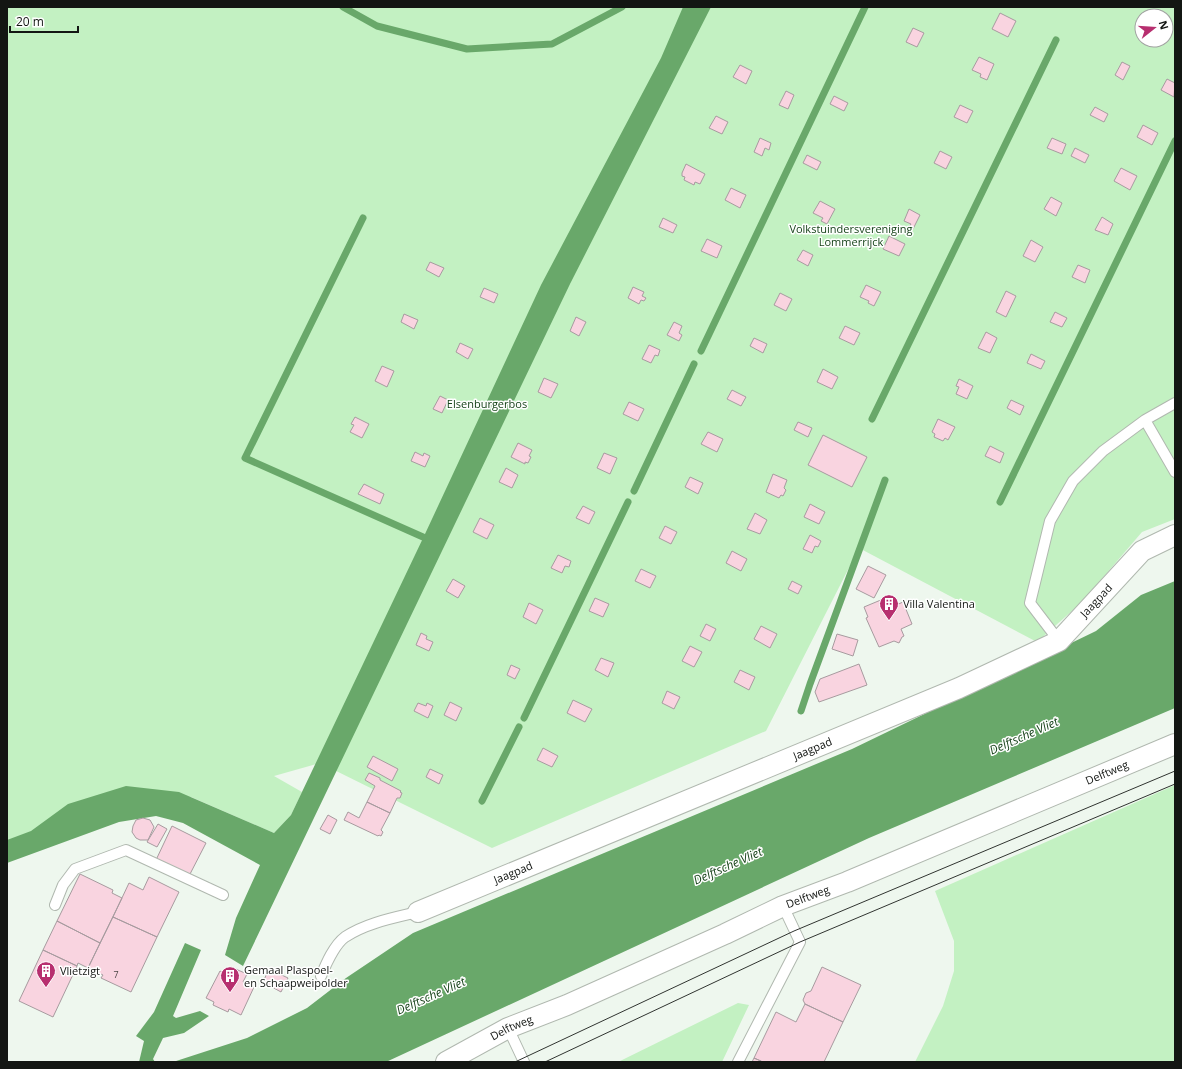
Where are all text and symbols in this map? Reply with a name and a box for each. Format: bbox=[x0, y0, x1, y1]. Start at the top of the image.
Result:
scale bar bbox=[10, 8, 78, 34]
north arrow bbox=[1134, 8, 1174, 48]
text: 20 m bbox=[16, 13, 44, 30]
text: N bbox=[1156, 18, 1173, 31]
park label: Volkstuindersvereniging Lommerrijck bbox=[789, 221, 913, 249]
park label: Elsenburgerbos bbox=[447, 396, 527, 411]
street label: Jaagpad bbox=[1076, 580, 1115, 621]
building icon: Villa Valentina bbox=[878, 593, 900, 621]
place label: Villa Valentina bbox=[903, 596, 975, 611]
water label: Delftsche Vliet bbox=[987, 712, 1062, 758]
street label: Jaagpad bbox=[790, 733, 834, 763]
street label: Delftweg bbox=[1083, 756, 1131, 788]
water label: Delftsche Vliet bbox=[691, 842, 766, 888]
street label: Jaagpad bbox=[490, 857, 535, 887]
street label: Delftweg bbox=[784, 881, 831, 911]
building icon: Vlietzigt bbox=[35, 960, 57, 988]
place label: Gemaal Plaspoel- en Schaapweipolder bbox=[244, 962, 348, 990]
place label: Vlietzigt bbox=[60, 963, 100, 978]
building icon: Gemaal Plaspoel- en Schaapweipolder bbox=[219, 965, 241, 993]
house number: 7 bbox=[113, 968, 119, 981]
water label: Delftsche Vliet bbox=[394, 972, 469, 1018]
street label: Delftweg bbox=[487, 1011, 535, 1043]

